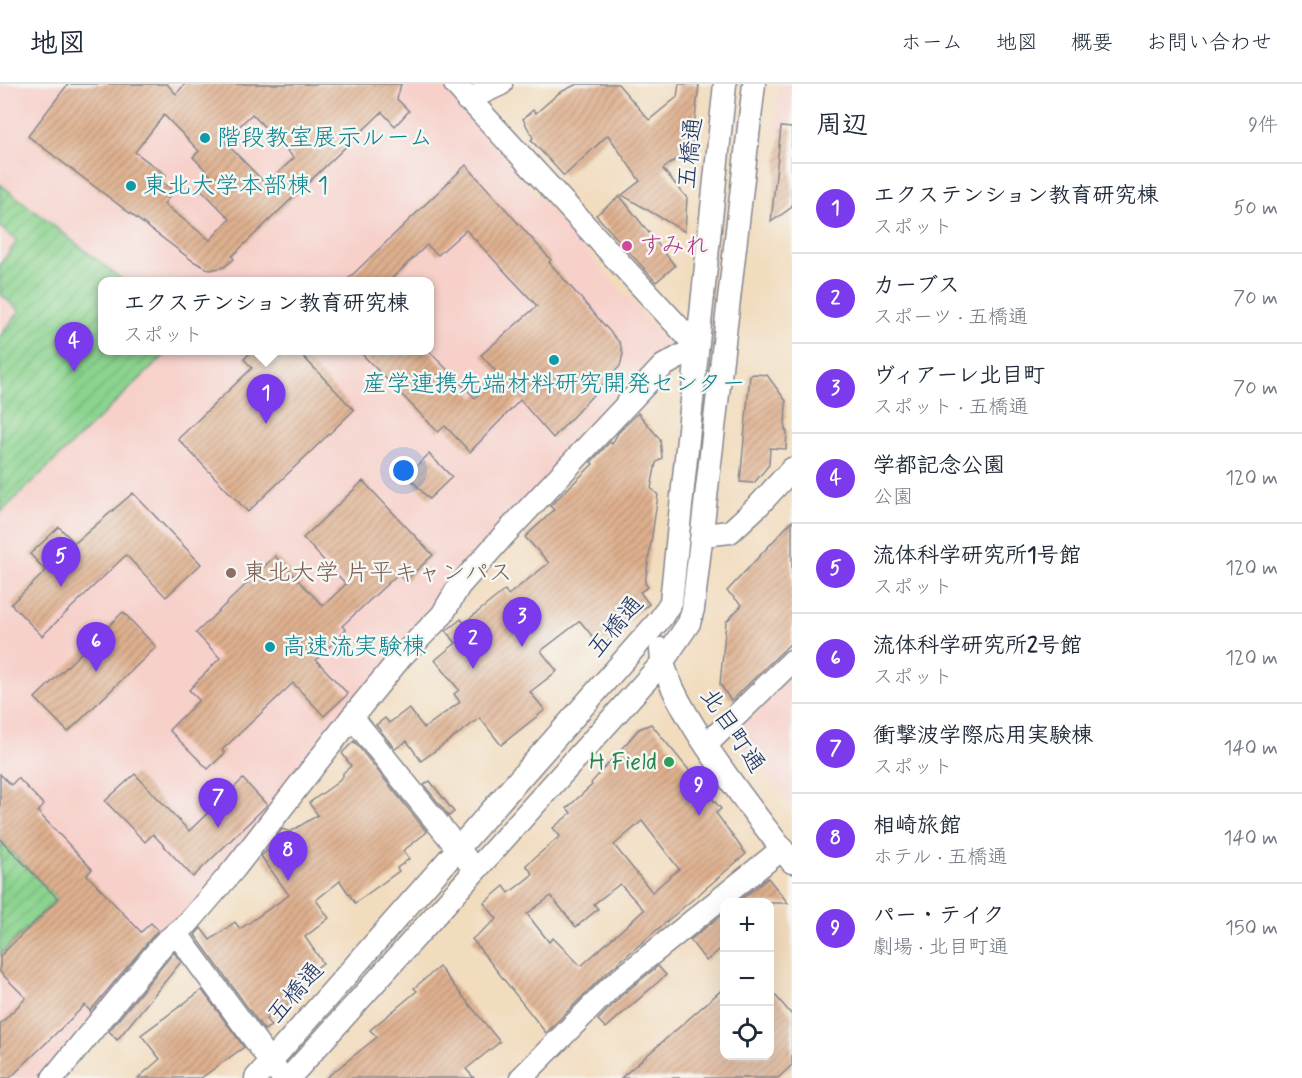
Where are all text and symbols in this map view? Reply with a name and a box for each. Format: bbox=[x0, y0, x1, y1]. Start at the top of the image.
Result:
text: 地図 bbox=[30, 26, 86, 63]
text: ホーム bbox=[901, 29, 963, 57]
text: 地図 bbox=[996, 29, 1038, 57]
text: 概要 bbox=[1071, 29, 1113, 57]
text: お問い合わせ bbox=[1146, 29, 1272, 57]
text: 周辺 bbox=[816, 109, 868, 143]
text: 9件 bbox=[1248, 112, 1278, 139]
street label: 五橋通 bbox=[672, 116, 710, 190]
place label: 階段教室展示ルーム bbox=[217, 123, 433, 154]
marker: 階段教室展示ルーム bbox=[198, 131, 212, 145]
place label: 東北大学本部棟 1 bbox=[143, 171, 328, 202]
marker: 東北大学本部棟 1 bbox=[124, 179, 138, 193]
text: エクステンション教育研究棟 bbox=[873, 182, 1159, 210]
text: 1 bbox=[831, 195, 840, 222]
text: 50 m bbox=[1233, 195, 1278, 222]
text: スポット bbox=[873, 214, 953, 241]
place label: すみれ bbox=[639, 231, 709, 262]
marker: すみれ bbox=[620, 239, 634, 253]
text: カーブス bbox=[873, 272, 960, 300]
popup bbox=[98, 277, 434, 355]
text: 2 bbox=[831, 285, 840, 312]
text: 70 m bbox=[1233, 285, 1278, 312]
text: エクステンション教育研究棟 bbox=[123, 290, 409, 318]
text: スポーツ · 五橋通 bbox=[873, 304, 1028, 331]
pin: 4 bbox=[54, 322, 94, 372]
text: スポット bbox=[123, 322, 203, 349]
marker: 産学連携先端材料研究開発センター bbox=[547, 353, 561, 367]
text: ヴィアーレ北目町 bbox=[873, 362, 1045, 390]
place label: 産学連携先端材料研究開発センター bbox=[362, 369, 746, 400]
pin: 1 bbox=[246, 374, 286, 424]
text: 3 bbox=[831, 375, 840, 402]
text: 70 m bbox=[1233, 375, 1278, 402]
text: スポット · 五橋通 bbox=[873, 394, 1028, 421]
text: 学都記念公園 bbox=[873, 452, 1005, 480]
your location bbox=[389, 456, 418, 485]
text: 4 bbox=[830, 465, 841, 492]
text: 120 m bbox=[1225, 465, 1278, 492]
text: 公園 bbox=[873, 484, 913, 511]
pin: 5 bbox=[42, 538, 80, 587]
text: 流体科学研究所1号館 bbox=[873, 542, 1081, 570]
text: 5 bbox=[830, 555, 842, 582]
text: 120 m bbox=[1225, 555, 1278, 582]
place label: 東北大学 片平キャンパス bbox=[243, 558, 513, 589]
marker: 東北大学 片平キャンパス bbox=[224, 566, 238, 580]
text: スポット bbox=[873, 574, 953, 601]
street label: 五橋通 bbox=[581, 589, 651, 665]
pin: 3 bbox=[502, 598, 542, 647]
pin: 2 bbox=[454, 620, 492, 669]
pin: 6 bbox=[76, 622, 116, 672]
place label: 高速流実験棟 bbox=[282, 632, 426, 663]
text: 流体科学研究所2号館 bbox=[873, 632, 1082, 660]
marker: 高速流実験棟 bbox=[263, 640, 277, 654]
text: 6 bbox=[830, 645, 841, 672]
text: 120 m bbox=[1225, 645, 1278, 672]
text: スポット bbox=[873, 664, 953, 691]
street label: 北目町通 bbox=[692, 683, 772, 779]
text: 衝撃波学際応用実験棟 bbox=[873, 722, 1093, 750]
text: 7 bbox=[829, 735, 842, 762]
text: 140 m bbox=[1224, 735, 1278, 762]
place label: H Field bbox=[589, 747, 657, 778]
text: スポット bbox=[873, 754, 953, 781]
marker: H Field bbox=[662, 755, 676, 769]
pin: 9 bbox=[680, 766, 718, 816]
pin: 7 bbox=[198, 778, 238, 828]
text: 相崎旅館 bbox=[873, 812, 961, 840]
text: 8 bbox=[830, 825, 841, 852]
text: 140 m bbox=[1224, 825, 1278, 852]
pin: 8 bbox=[268, 832, 308, 881]
text: ホテル · 五橋通 bbox=[873, 844, 1008, 871]
map controls bbox=[720, 898, 774, 1060]
button: + bbox=[720, 898, 774, 952]
text: パー・テイク bbox=[873, 902, 1005, 930]
text: 9 bbox=[831, 915, 840, 942]
text: 150 m bbox=[1225, 915, 1278, 942]
text: 劇場 · 北目町通 bbox=[873, 934, 1008, 961]
button: − bbox=[720, 952, 774, 1006]
street label: 五橋通 bbox=[261, 956, 331, 1030]
button: locate bbox=[720, 1006, 774, 1060]

